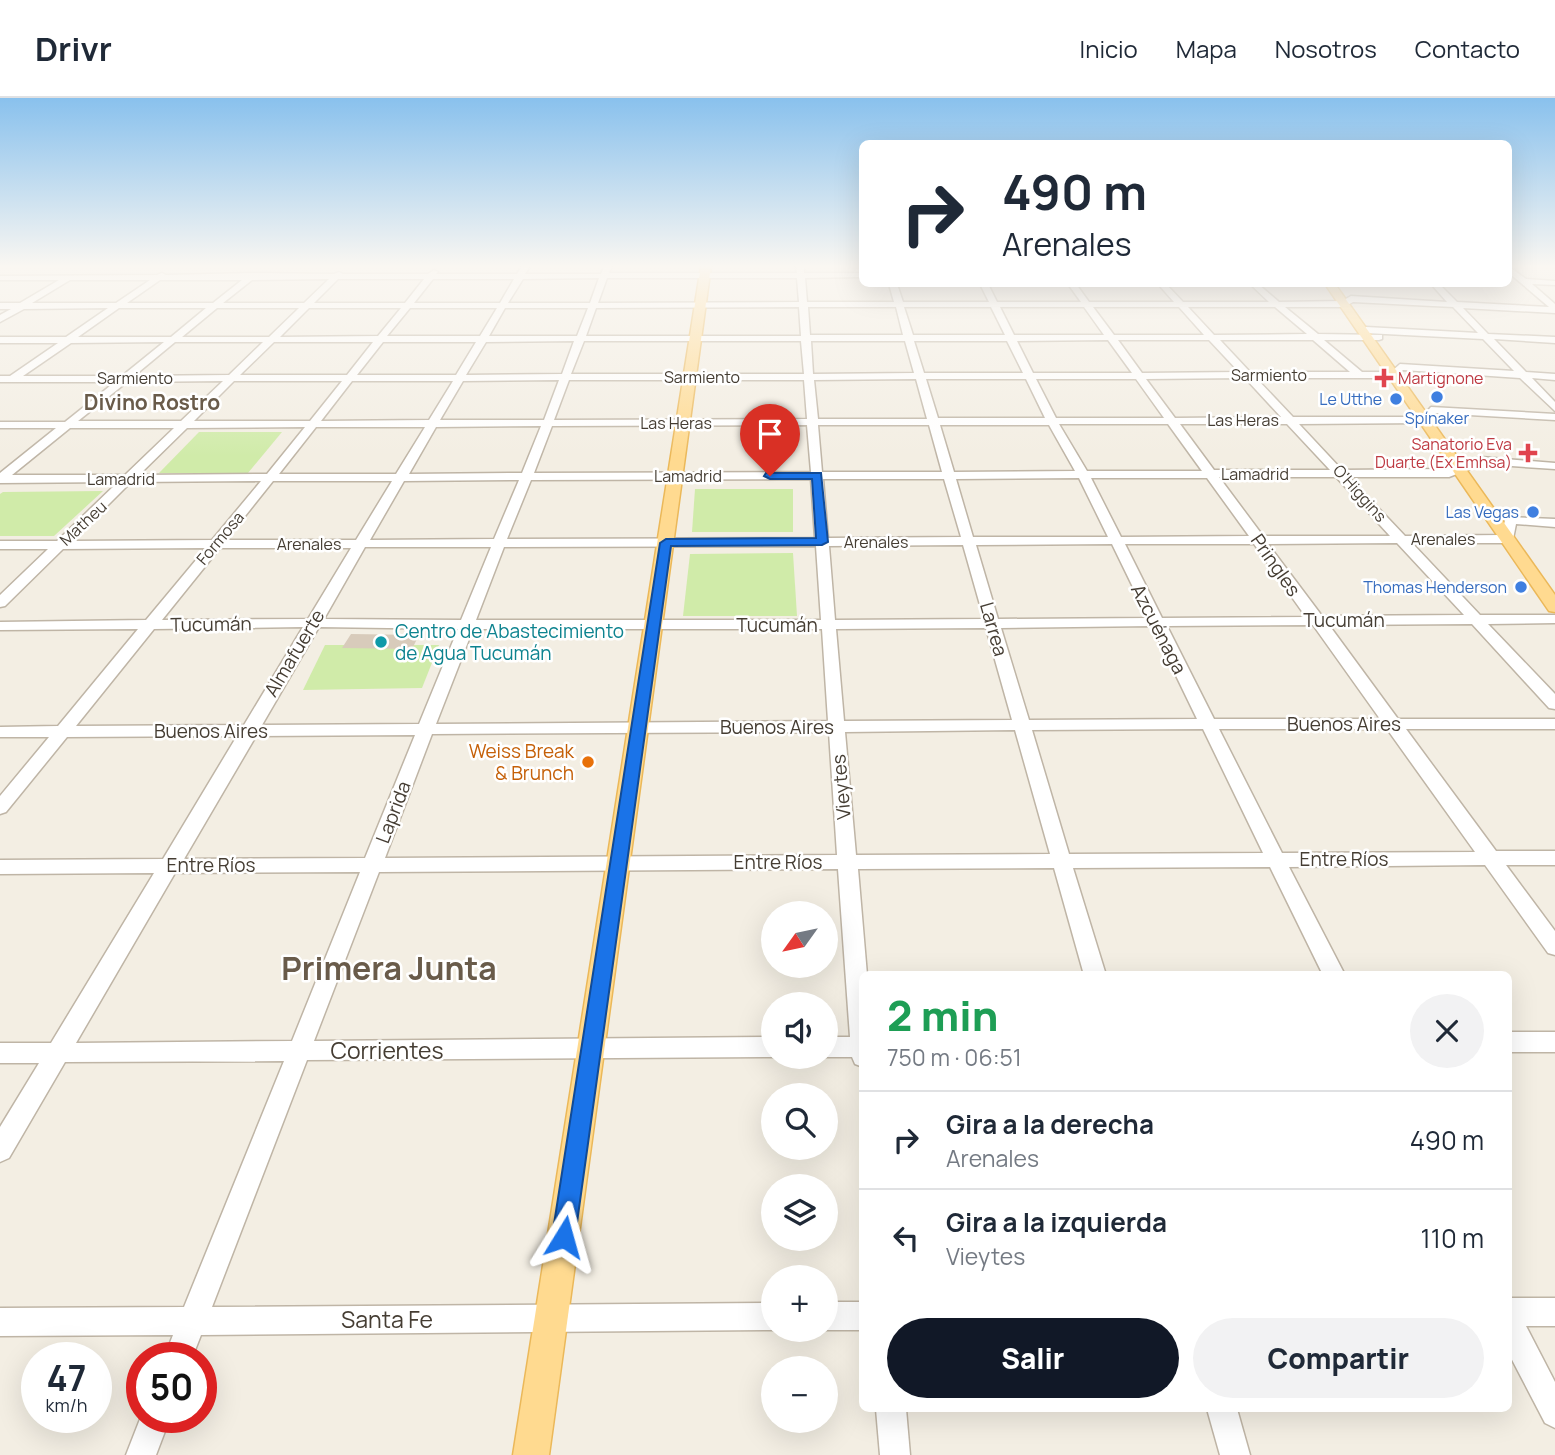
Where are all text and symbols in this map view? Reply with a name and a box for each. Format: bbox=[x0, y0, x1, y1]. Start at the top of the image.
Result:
text: Drivr bbox=[35, 26, 112, 71]
text: Inicio bbox=[1080, 32, 1138, 65]
text: Mapa bbox=[1176, 32, 1237, 65]
text: Nosotros bbox=[1275, 32, 1377, 65]
text: Contacto bbox=[1415, 32, 1520, 65]
text: 490 m bbox=[1002, 158, 1147, 225]
icon: right bbox=[887, 168, 978, 259]
text: Arenales bbox=[1002, 222, 1131, 266]
street label: Sarmiento bbox=[1231, 364, 1307, 386]
street label: Sarmiento bbox=[664, 366, 740, 388]
street label: Sarmiento bbox=[97, 367, 173, 389]
place label: Martignone bbox=[1398, 367, 1483, 389]
marker: Martignone bbox=[1376, 370, 1392, 386]
district label: Divino Rostro bbox=[84, 388, 220, 416]
place label: Le Utthe bbox=[1319, 388, 1382, 410]
marker: Spínaker bbox=[1429, 389, 1445, 405]
marker: Le Utthe bbox=[1388, 391, 1404, 407]
pin bbox=[740, 404, 800, 476]
place label: Spínaker bbox=[1405, 407, 1469, 429]
street label: Las Heras bbox=[1207, 409, 1279, 431]
street label: Las Heras bbox=[640, 412, 712, 434]
icon: arrive bbox=[751, 415, 789, 453]
place label: Sanatorio Eva Duarte (Ex Emhsa) bbox=[1375, 433, 1512, 473]
marker: Sanatorio Eva Duarte (Ex Emhsa) bbox=[1518, 443, 1538, 463]
street label: O'Higgins bbox=[1328, 460, 1392, 526]
street label: Lamadrid bbox=[1221, 463, 1289, 485]
street label: Lamadrid bbox=[654, 465, 722, 487]
street label: Lamadrid bbox=[87, 468, 155, 490]
street label: Matheu bbox=[55, 495, 111, 551]
place label: Las Vegas bbox=[1446, 501, 1519, 523]
marker: Las Vegas bbox=[1525, 504, 1541, 520]
street label: Formosa bbox=[191, 507, 249, 569]
street label: Arenales bbox=[1411, 528, 1475, 550]
street label: Pringles bbox=[1245, 529, 1307, 601]
street label: Arenales bbox=[844, 531, 908, 553]
street label: Arenales bbox=[277, 533, 341, 555]
place label: Thomas Henderson bbox=[1363, 576, 1507, 598]
marker: Thomas Henderson bbox=[1513, 579, 1529, 595]
street label: Azcuénaga bbox=[1125, 580, 1193, 678]
street label: Larrea bbox=[974, 599, 1014, 659]
street label: Almafuerte bbox=[258, 605, 330, 701]
street label: Tucumán bbox=[1303, 607, 1385, 633]
street label: Tucumán bbox=[170, 610, 252, 638]
street label: Tucumán bbox=[736, 612, 818, 638]
place label: Centro de Abastecimiento de Agua Tucumán bbox=[395, 618, 624, 666]
marker: Centro de Abastecimiento de Agua Tucumán bbox=[373, 634, 389, 650]
street label: Buenos Aires bbox=[1287, 711, 1401, 737]
street label: Buenos Aires bbox=[720, 714, 834, 740]
street label: Buenos Aires bbox=[154, 718, 268, 744]
place label: Weiss Break & Brunch bbox=[469, 738, 575, 786]
street label: Vieytes bbox=[825, 753, 857, 821]
marker: Weiss Break & Brunch bbox=[580, 754, 596, 770]
street label: Laprida bbox=[369, 777, 417, 847]
street label: Entre Ríos bbox=[1300, 846, 1388, 872]
street label: Entre Ríos bbox=[734, 849, 822, 875]
street label: Entre Ríos bbox=[167, 852, 255, 878]
north arrow bbox=[761, 901, 838, 978]
map controls bbox=[761, 901, 838, 1433]
district label: Primera Junta bbox=[281, 946, 497, 990]
text: 2 min bbox=[887, 986, 998, 1044]
button: sound bbox=[761, 992, 838, 1069]
button: close bbox=[1410, 994, 1484, 1068]
street label: Corrientes bbox=[330, 1034, 444, 1066]
text: 750 m · 06:51 bbox=[887, 1041, 1022, 1073]
button: search bbox=[761, 1083, 838, 1160]
text: Gira a la derecha bbox=[946, 1106, 1154, 1142]
icon: right bbox=[887, 1121, 925, 1159]
text: 490 m bbox=[1410, 1122, 1484, 1158]
text: Arenales bbox=[946, 1142, 1039, 1174]
button: layers bbox=[761, 1174, 838, 1251]
position arrow bbox=[527, 1200, 601, 1274]
text: Gira a la izquierda bbox=[946, 1204, 1167, 1240]
icon: left bbox=[887, 1219, 925, 1257]
text: 110 m bbox=[1421, 1220, 1484, 1256]
text: Vieytes bbox=[946, 1240, 1025, 1272]
button: + bbox=[761, 1265, 838, 1342]
street label: Santa Fe bbox=[341, 1303, 433, 1335]
button: Salir bbox=[887, 1318, 1179, 1398]
button: Compartir bbox=[1193, 1318, 1484, 1398]
speed limit sign: 50 bbox=[126, 1342, 217, 1433]
text: 47 bbox=[47, 1354, 86, 1402]
button: − bbox=[761, 1356, 838, 1433]
text: km/h bbox=[46, 1393, 87, 1417]

